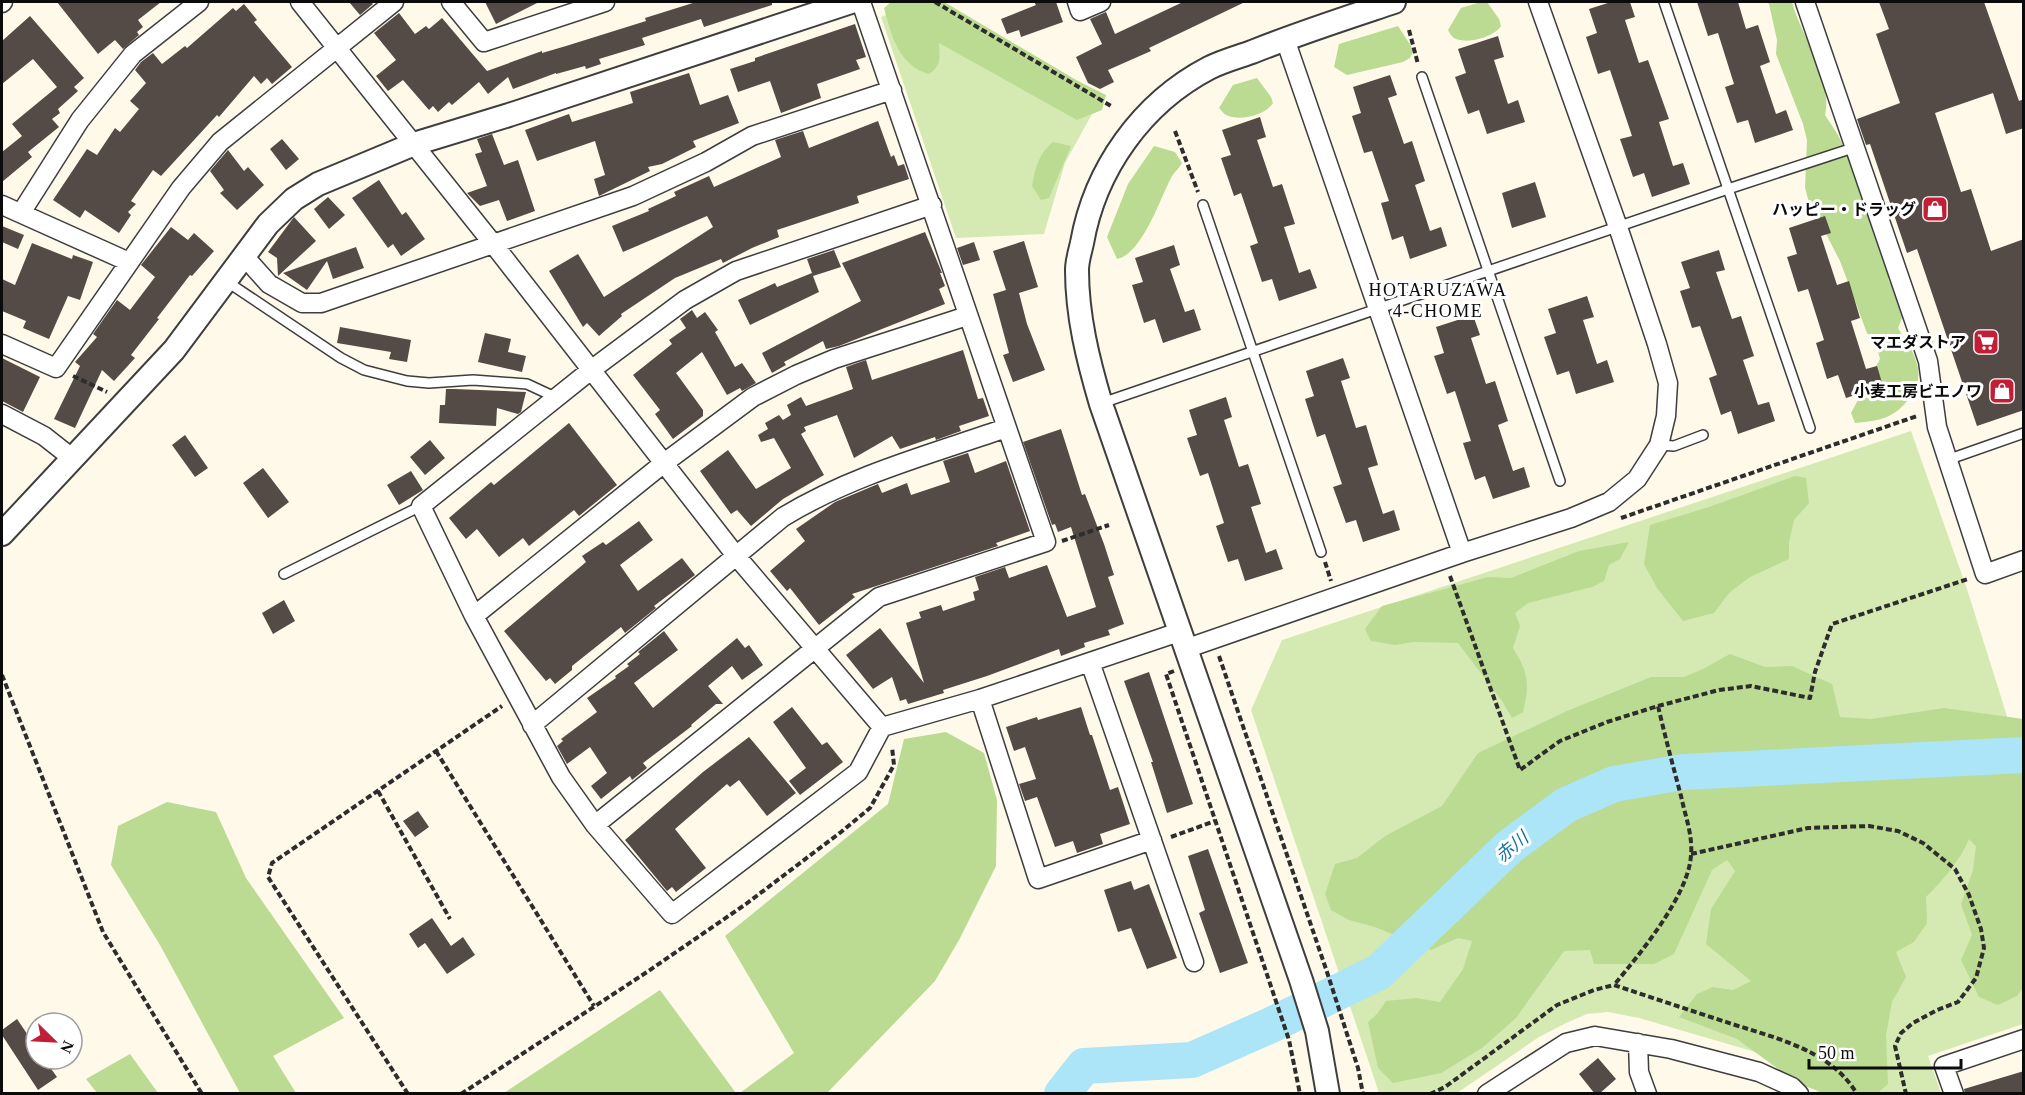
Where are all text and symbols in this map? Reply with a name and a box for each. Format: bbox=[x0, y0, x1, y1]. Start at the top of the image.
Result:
shop icon: ハッピー・ドラッグ bbox=[1920, 194, 1950, 224]
place label: ハッピー・ドラッグ bbox=[1772, 200, 1916, 218]
district label: HOTARUZAWA 4-CHOME bbox=[1368, 280, 1508, 321]
supermarket icon: マエダストア bbox=[1971, 327, 2001, 357]
place label: マエダストア bbox=[1870, 334, 1966, 351]
shop icon: 小麦工房ビエノワ bbox=[1987, 376, 2017, 406]
place label: 小麦工房ビエノワ bbox=[1854, 383, 1982, 400]
water label: 赤川 bbox=[1492, 826, 1534, 866]
north arrow bbox=[24, 1011, 84, 1071]
scale bar bbox=[1809, 1032, 1960, 1070]
text: N bbox=[57, 1038, 77, 1056]
text: 50 m bbox=[1818, 1043, 1855, 1063]

